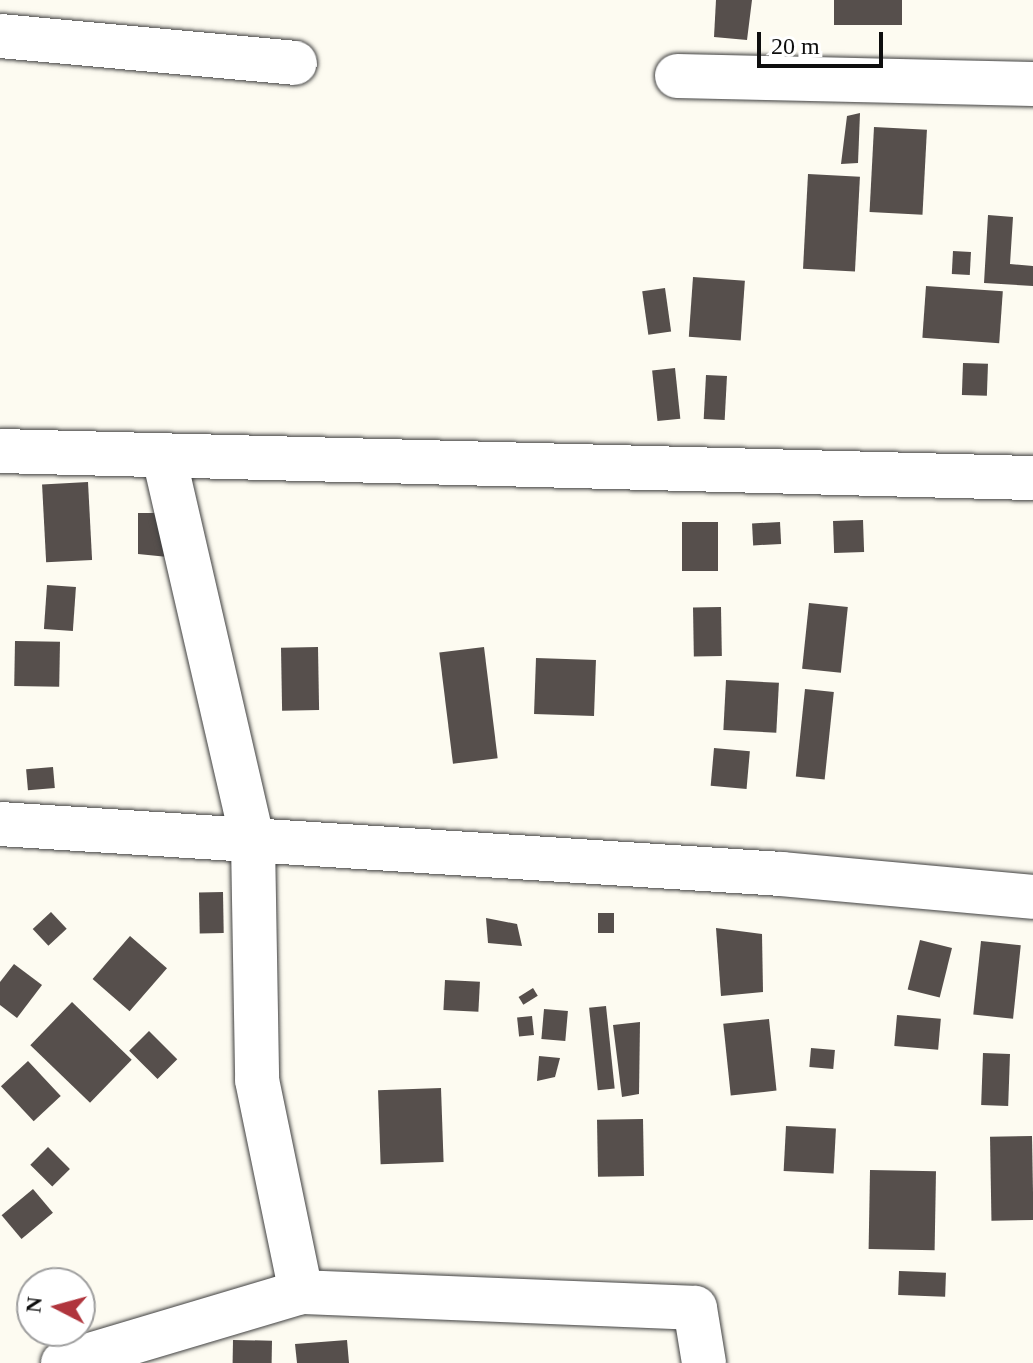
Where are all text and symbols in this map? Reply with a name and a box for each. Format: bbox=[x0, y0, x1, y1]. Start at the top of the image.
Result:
scale bar bbox=[761, 16, 887, 66]
text: 20 m bbox=[771, 33, 820, 59]
north arrow bbox=[16, 1267, 96, 1347]
text: N bbox=[20, 1295, 47, 1314]

